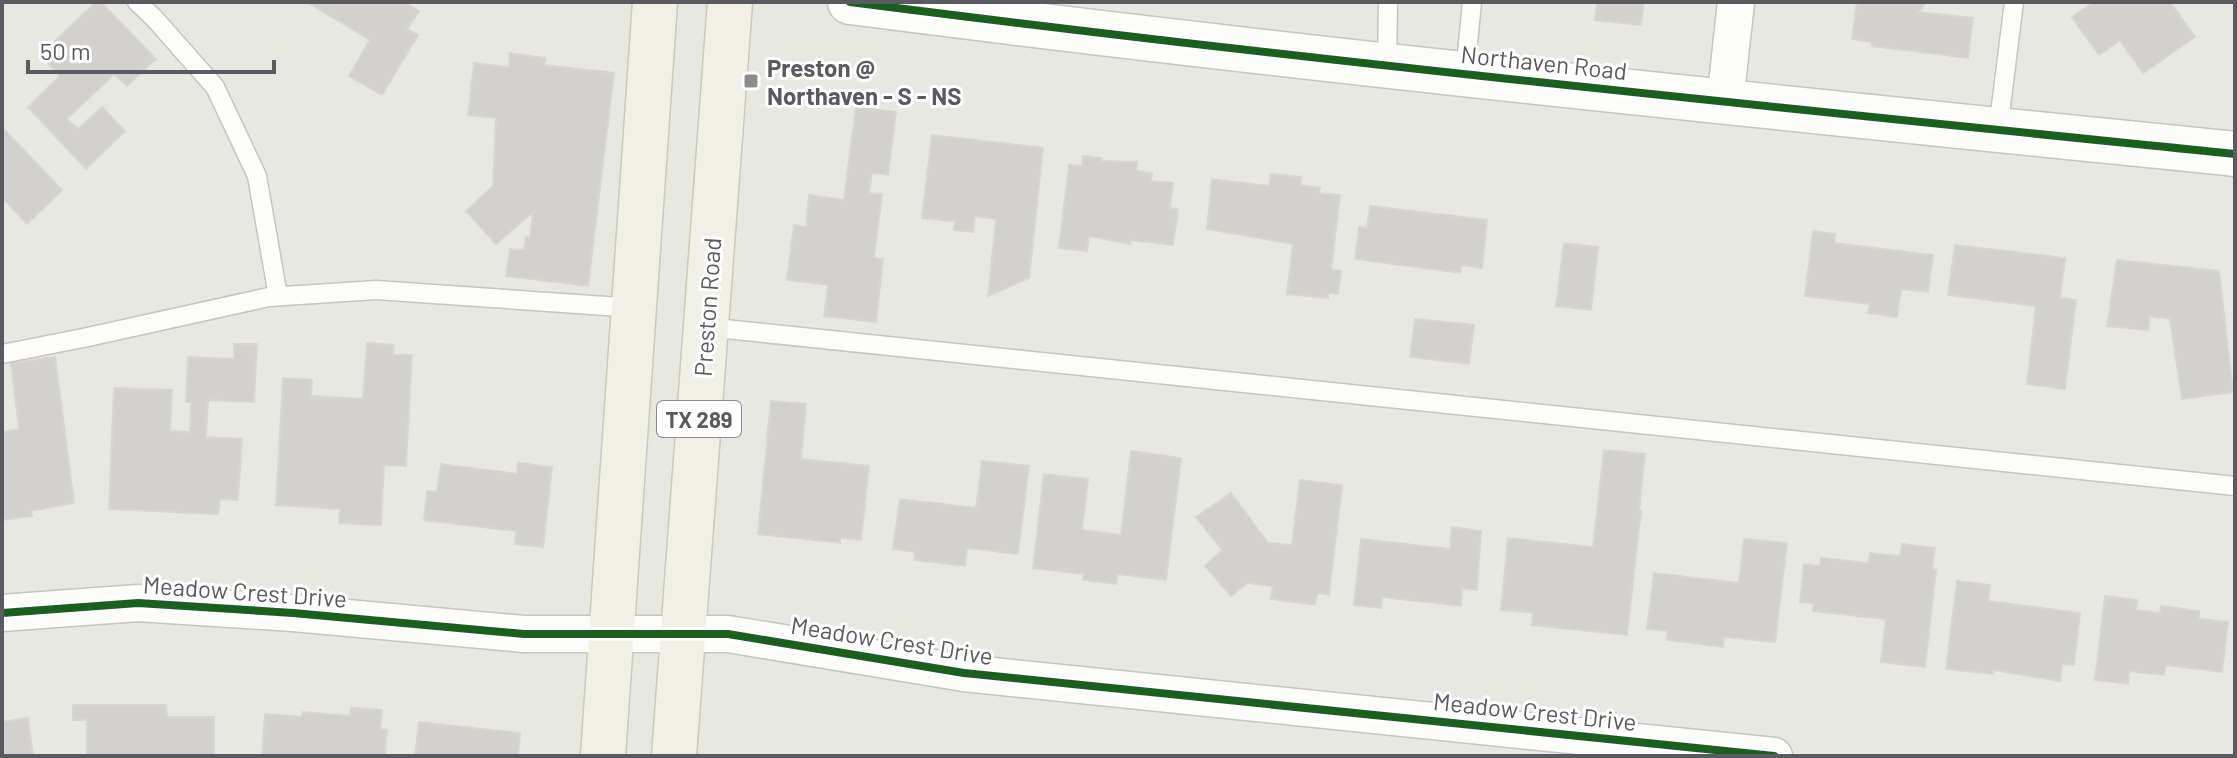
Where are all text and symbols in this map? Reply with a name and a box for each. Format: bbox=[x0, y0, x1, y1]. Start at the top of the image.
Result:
scale bar bbox=[28, 24, 274, 74]
text: 50 m bbox=[40, 36, 91, 65]
street label: Northaven Road bbox=[1460, 39, 1628, 85]
place label: Preston @ Northaven - S - NS bbox=[767, 53, 962, 110]
marker: Preston @ Northaven - S - NS bbox=[742, 72, 760, 90]
street label: Preston Road bbox=[688, 237, 726, 377]
road number: TX 289 bbox=[657, 401, 741, 437]
street label: Meadow Crest Drive bbox=[142, 569, 348, 613]
street label: Meadow Crest Drive bbox=[789, 610, 995, 670]
street label: Meadow Crest Drive bbox=[1432, 686, 1638, 736]

